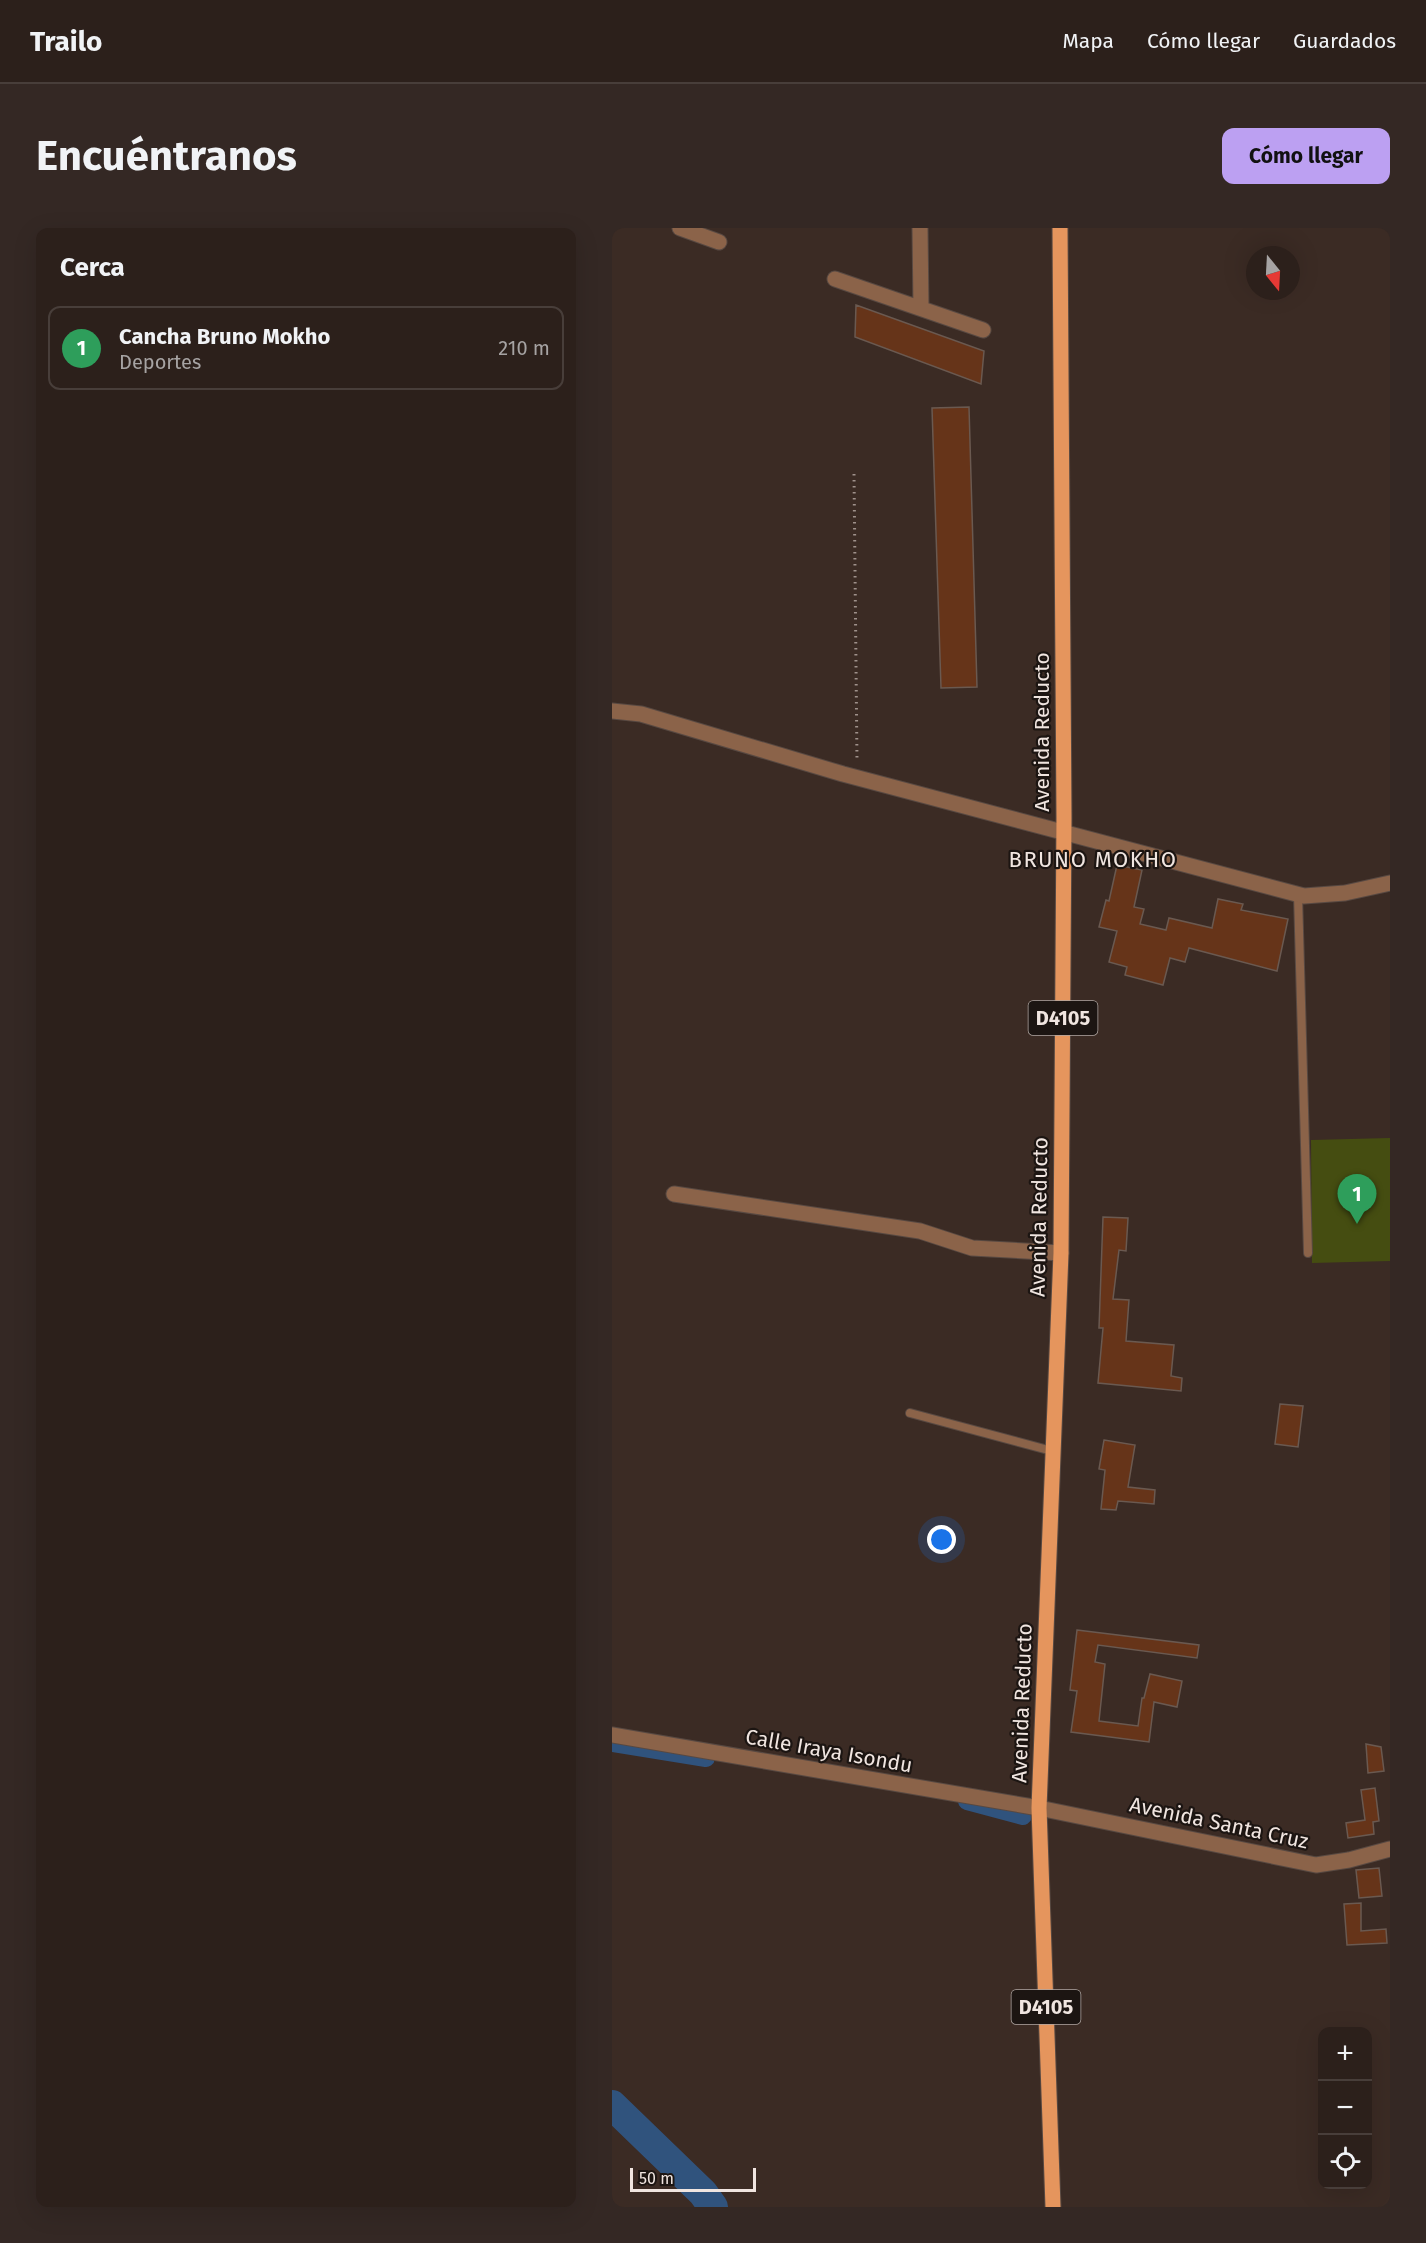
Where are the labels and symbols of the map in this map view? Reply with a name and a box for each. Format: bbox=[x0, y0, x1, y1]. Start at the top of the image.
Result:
north arrow bbox=[1246, 246, 1300, 300]
street label: Avenida Reducto bbox=[1029, 652, 1055, 812]
district label: BRUNO MOKHO bbox=[1009, 846, 1177, 873]
road number: D4105 bbox=[1028, 1001, 1098, 1035]
street label: Avenida Reducto bbox=[1025, 1137, 1053, 1297]
pin: 1 bbox=[1338, 1174, 1376, 1224]
your location bbox=[927, 1525, 956, 1554]
street label: Avenida Reducto bbox=[1006, 1623, 1038, 1783]
street label: Calle Iraya Isondu bbox=[744, 1724, 914, 1778]
street label: Avenida Santa Cruz bbox=[1127, 1791, 1311, 1855]
road number: D4105 bbox=[1012, 1990, 1080, 2024]
scale bar bbox=[630, 2165, 756, 2192]

